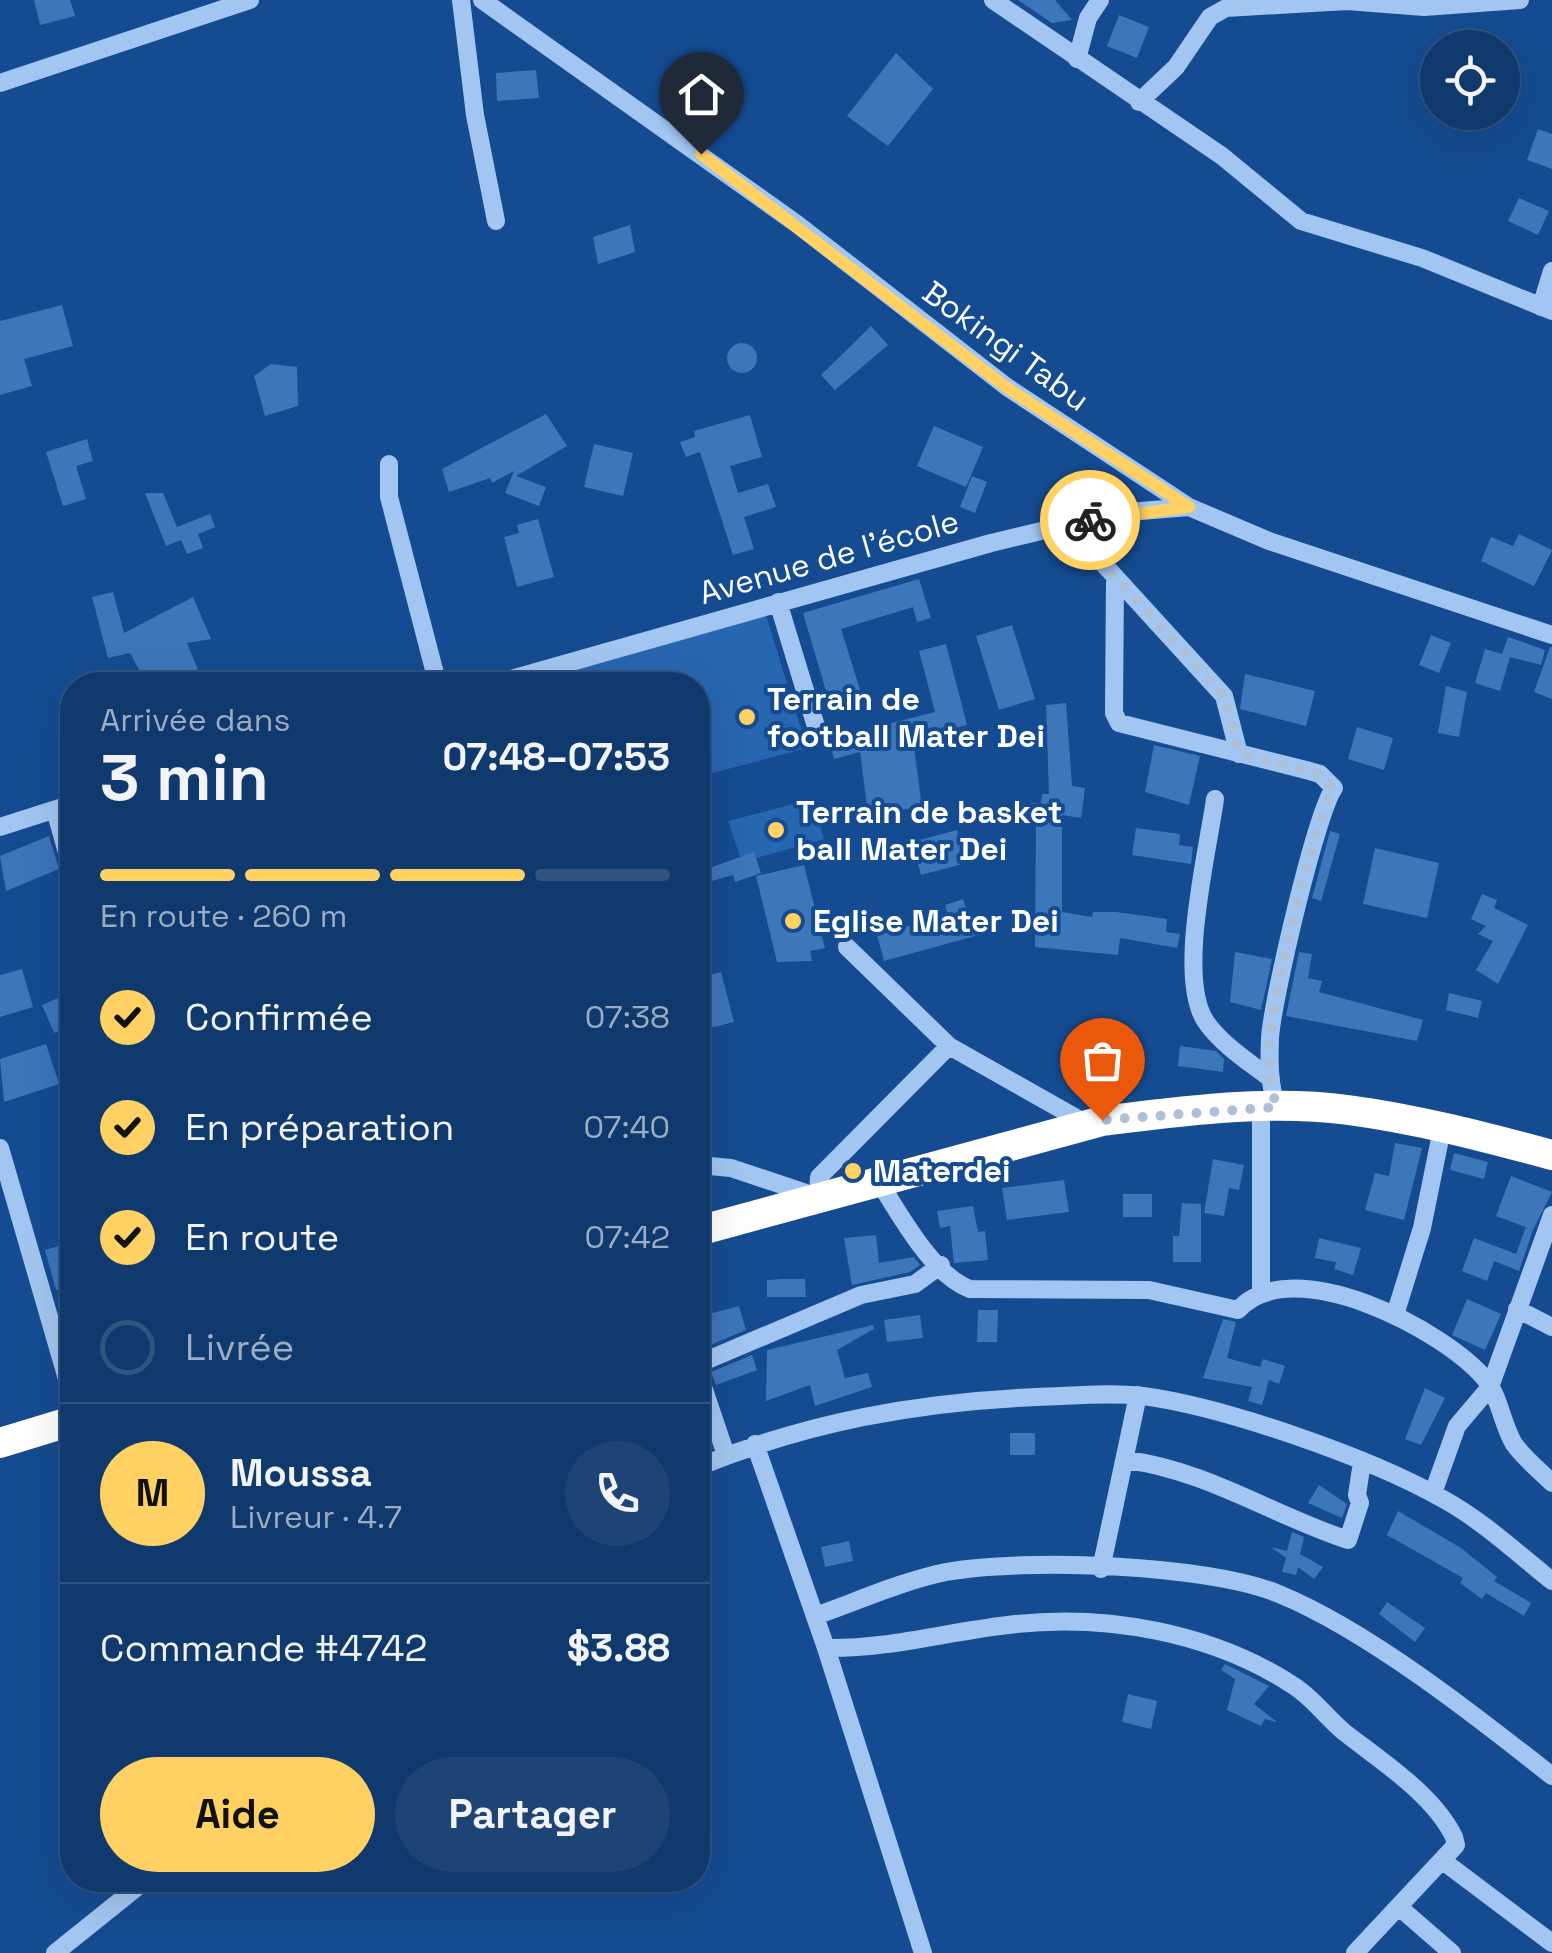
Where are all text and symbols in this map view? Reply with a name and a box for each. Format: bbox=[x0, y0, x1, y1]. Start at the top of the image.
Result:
map controls bbox=[1420, 30, 1520, 130]
button: locate bbox=[1420, 30, 1520, 130]
pin bbox=[659, 52, 744, 155]
icon: home bbox=[674, 67, 729, 122]
street label: Bokingi Tabu bbox=[915, 272, 1097, 420]
courier bbox=[1040, 470, 1140, 570]
icon: bike bbox=[1063, 493, 1118, 548]
street label: Avenue de l'école bbox=[694, 501, 964, 613]
place label: Terrain de football Mater Dei bbox=[767, 679, 1045, 756]
text: Arrivée dans bbox=[100, 700, 290, 740]
marker: Terrain de football Mater Dei bbox=[736, 706, 758, 728]
text: 07:48–07:53 bbox=[442, 733, 670, 781]
text: 3 min bbox=[100, 736, 269, 819]
place label: Terrain de basket ball Mater Dei bbox=[796, 792, 1062, 869]
marker: Terrain de basket ball Mater Dei bbox=[765, 819, 787, 841]
text: En route · 260 m bbox=[100, 896, 347, 936]
place label: Eglise Mater Dei bbox=[813, 901, 1059, 941]
marker: Eglise Mater Dei bbox=[782, 910, 804, 932]
icon: check bbox=[100, 990, 155, 1045]
text: Confirmée bbox=[185, 993, 373, 1041]
text: 07:38 bbox=[585, 997, 670, 1037]
pin bbox=[1060, 1018, 1145, 1121]
icon: bag bbox=[1075, 1033, 1130, 1088]
icon: check bbox=[100, 1100, 155, 1155]
text: En préparation bbox=[185, 1103, 454, 1151]
text: 07:40 bbox=[583, 1107, 670, 1147]
place label: Materdei bbox=[873, 1151, 1011, 1191]
marker: Materdei bbox=[842, 1160, 864, 1182]
icon: check bbox=[100, 1210, 155, 1265]
text: En route bbox=[185, 1213, 339, 1261]
text: 07:42 bbox=[585, 1217, 670, 1257]
text: Livrée bbox=[185, 1323, 294, 1371]
button: phone bbox=[565, 1441, 670, 1546]
text: Moussa bbox=[230, 1449, 372, 1497]
text: M bbox=[136, 1469, 169, 1517]
text: Livreur · 4.7 bbox=[230, 1497, 402, 1537]
text: Commande #4742 bbox=[100, 1624, 427, 1672]
text: $3.88 bbox=[567, 1624, 670, 1672]
button: Aide bbox=[100, 1757, 375, 1872]
button: Partager bbox=[395, 1757, 670, 1872]

